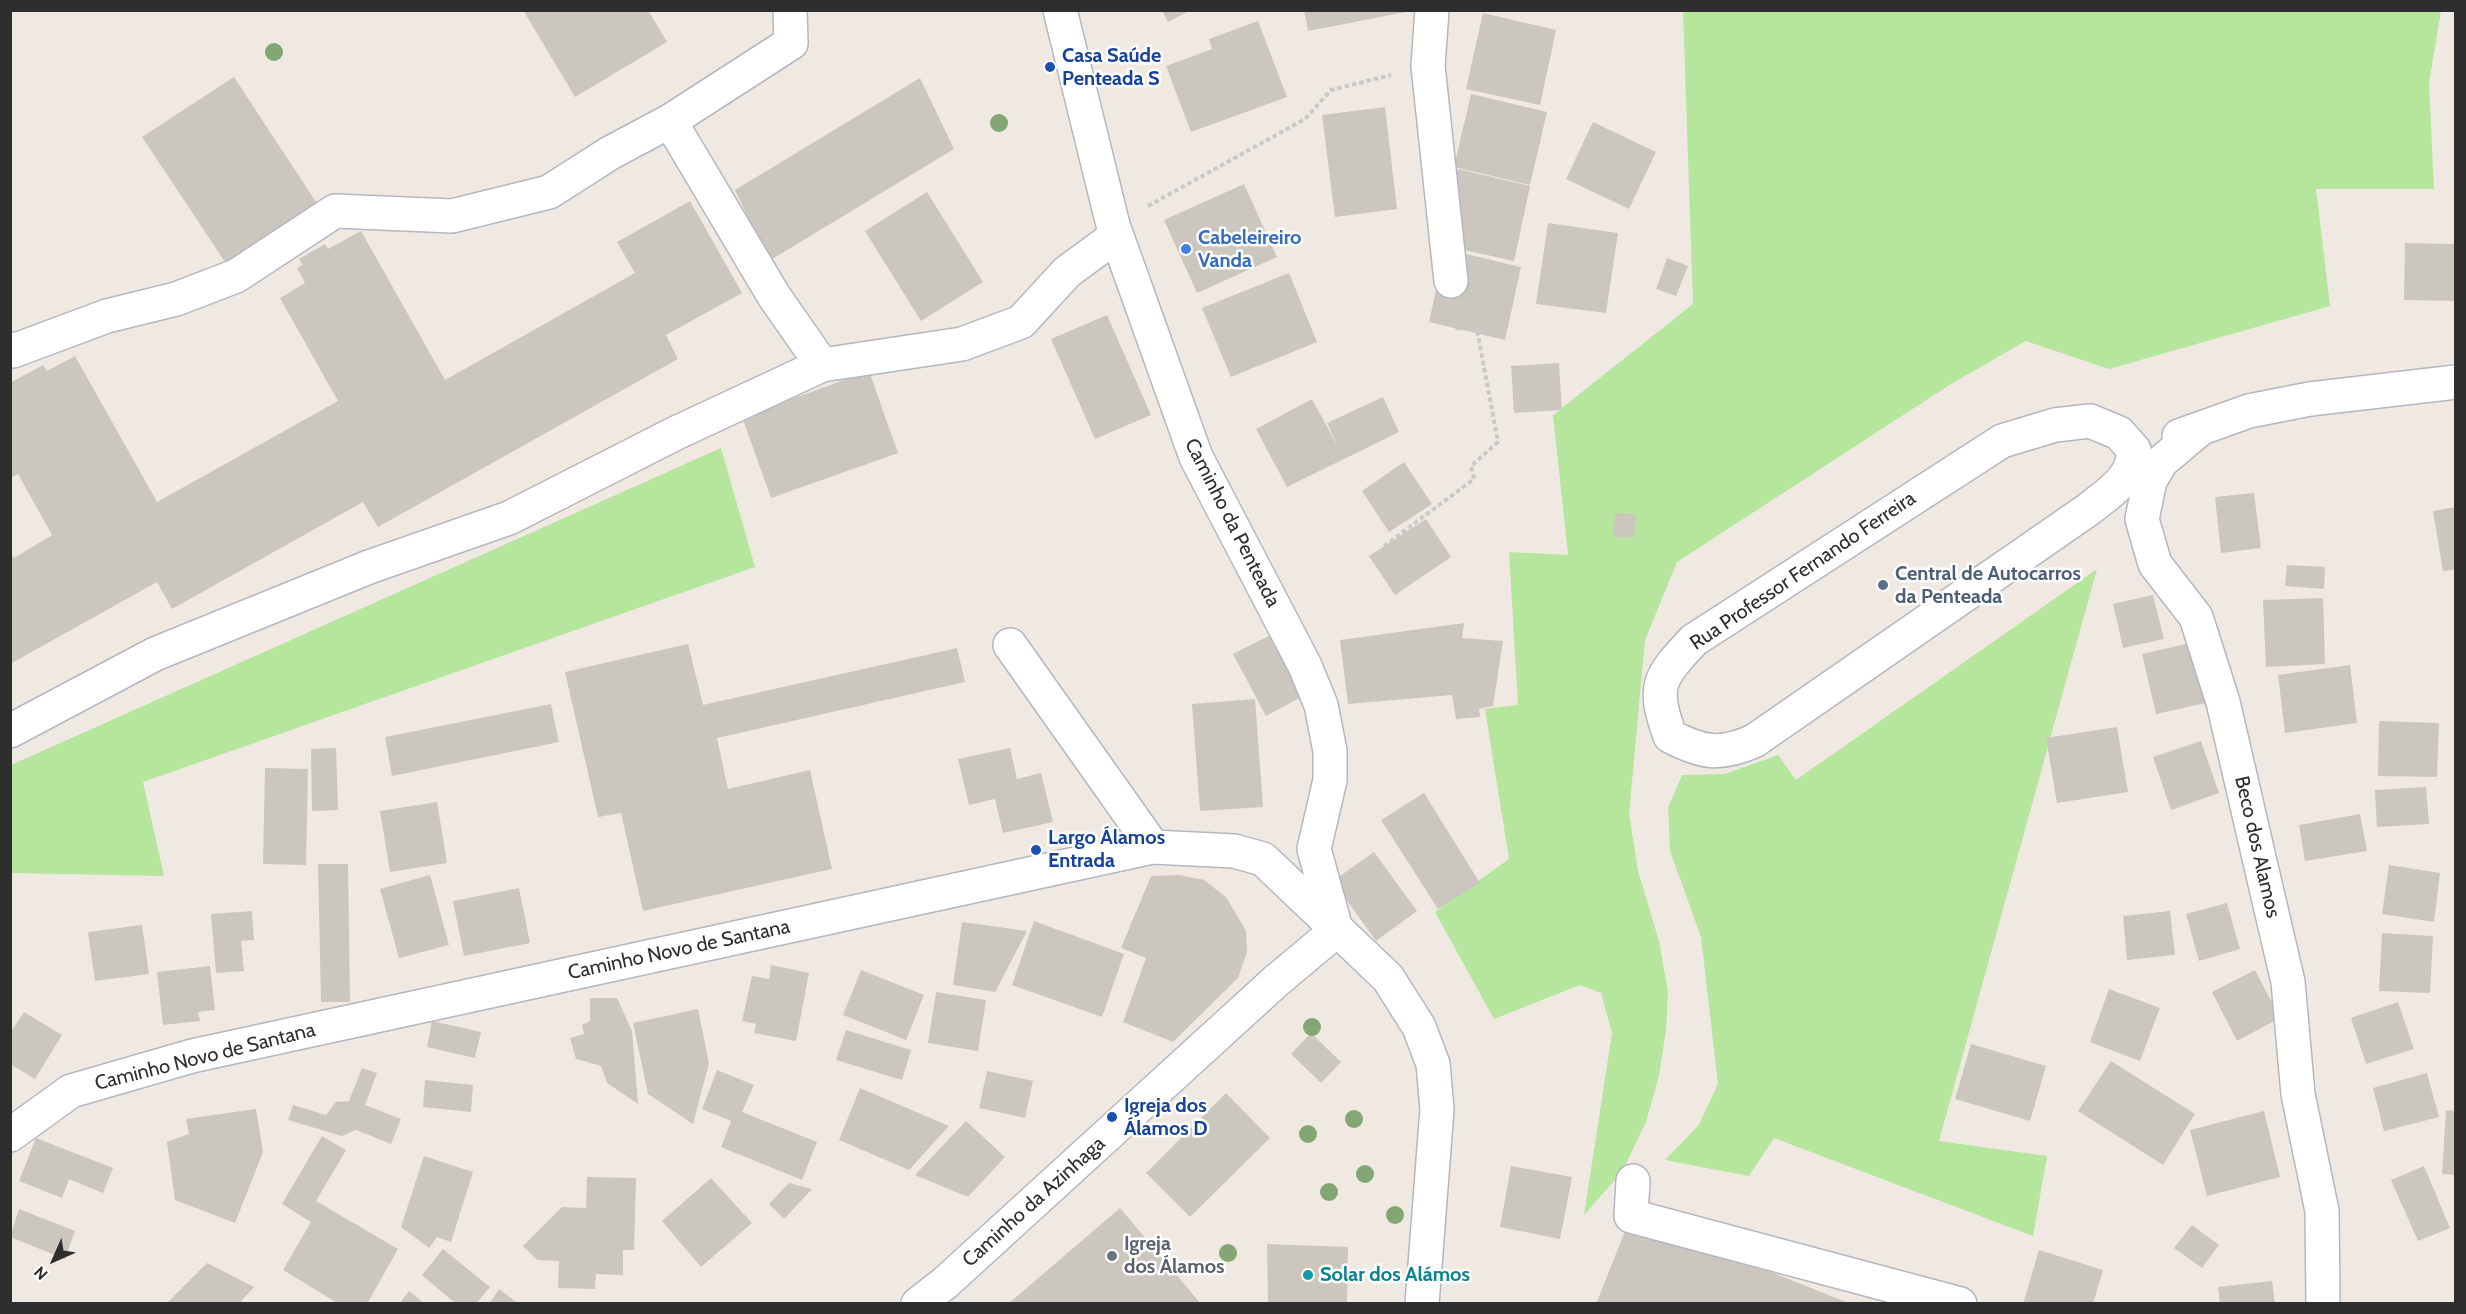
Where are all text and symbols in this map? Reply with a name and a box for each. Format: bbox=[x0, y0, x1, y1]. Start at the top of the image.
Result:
place label: Casa Saúde Penteada S bbox=[1062, 44, 1161, 91]
marker: Casa Saúde Penteada S bbox=[1043, 60, 1057, 74]
place label: Cabeleireiro Vanda bbox=[1198, 226, 1301, 273]
marker: Cabeleireiro Vanda bbox=[1179, 242, 1193, 256]
street label: Caminho da Penteada bbox=[1179, 435, 1285, 611]
street label: Rua Professor Fernando Ferreira bbox=[1686, 486, 1920, 656]
place label: Central de Autocarros da Penteada bbox=[1895, 562, 2081, 609]
marker: Central de Autocarros da Penteada bbox=[1876, 578, 1890, 592]
street label: Beco dos Alamos bbox=[2229, 774, 2285, 920]
place label: Largo Álamos Entrada bbox=[1048, 826, 1165, 873]
marker: Largo Álamos Entrada bbox=[1029, 843, 1043, 857]
street label: Caminho Novo de Santana bbox=[566, 915, 792, 985]
street label: Caminho Novo de Santana bbox=[92, 1018, 318, 1096]
place label: Igreja dos Álamos D bbox=[1124, 1094, 1208, 1141]
marker: Igreja dos Álamos D bbox=[1105, 1110, 1119, 1124]
street label: Caminho da Azinhaga bbox=[958, 1132, 1110, 1272]
north arrow bbox=[24, 1230, 84, 1290]
place label: Igreja dos Álamos bbox=[1124, 1232, 1225, 1279]
marker: Igreja dos Álamos bbox=[1105, 1249, 1119, 1263]
text: N bbox=[30, 1262, 52, 1284]
place label: Solar dos Alámos bbox=[1320, 1263, 1470, 1287]
marker: Solar dos Alámos bbox=[1301, 1268, 1315, 1282]

